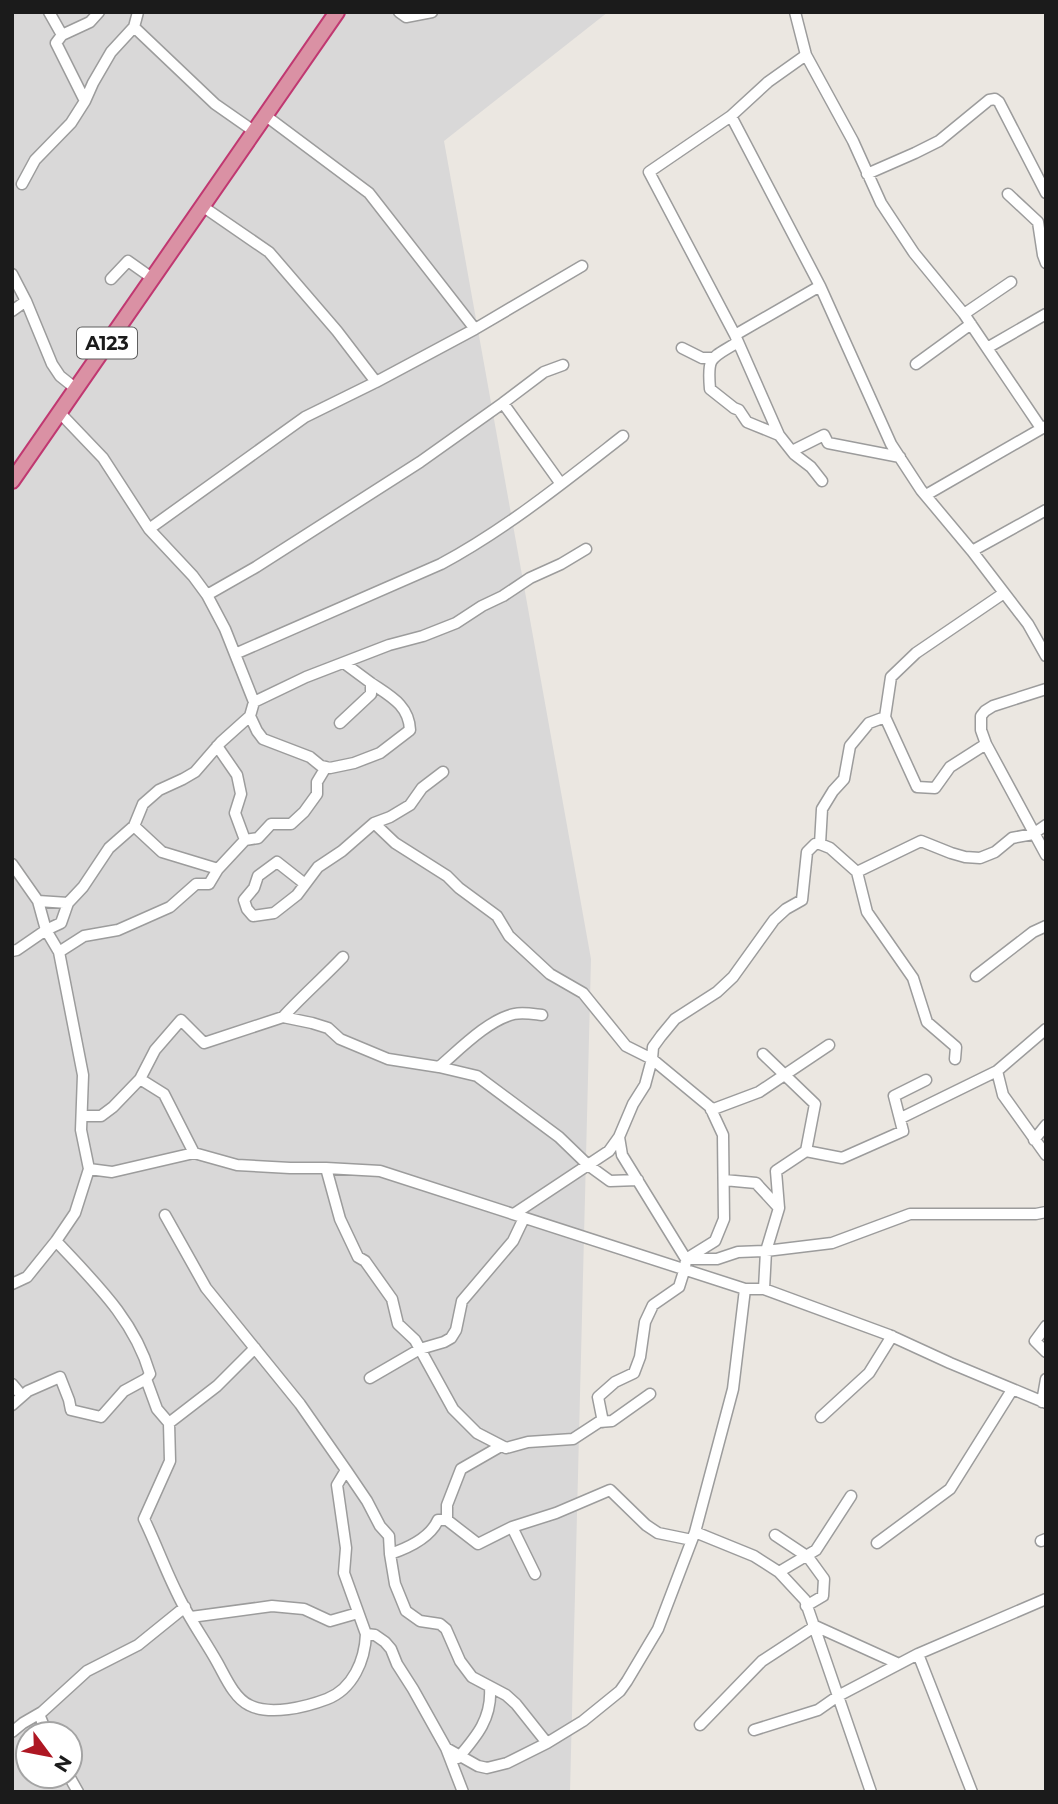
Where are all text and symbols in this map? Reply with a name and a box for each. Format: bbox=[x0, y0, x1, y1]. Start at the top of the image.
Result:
road number: A123 bbox=[77, 328, 137, 358]
north arrow bbox=[14, 1720, 84, 1790]
text: N bbox=[49, 1751, 77, 1776]

